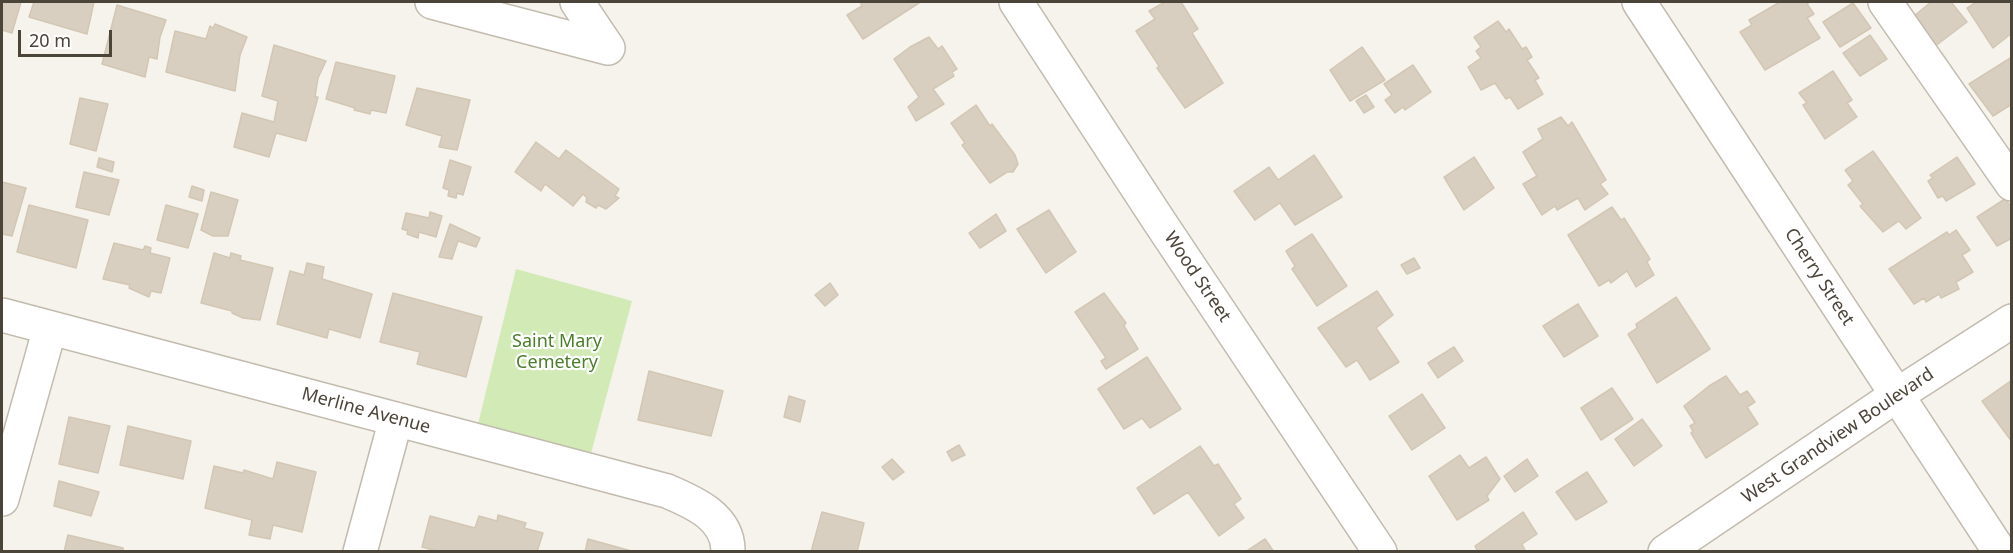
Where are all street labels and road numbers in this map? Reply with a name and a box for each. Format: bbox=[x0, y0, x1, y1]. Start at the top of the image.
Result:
street label: Cherry Street bbox=[1780, 224, 1858, 330]
street label: Wood Street bbox=[1159, 228, 1235, 326]
street label: West Grandview Boulevard bbox=[1738, 364, 1938, 508]
street label: Merline Avenue bbox=[299, 383, 433, 439]

